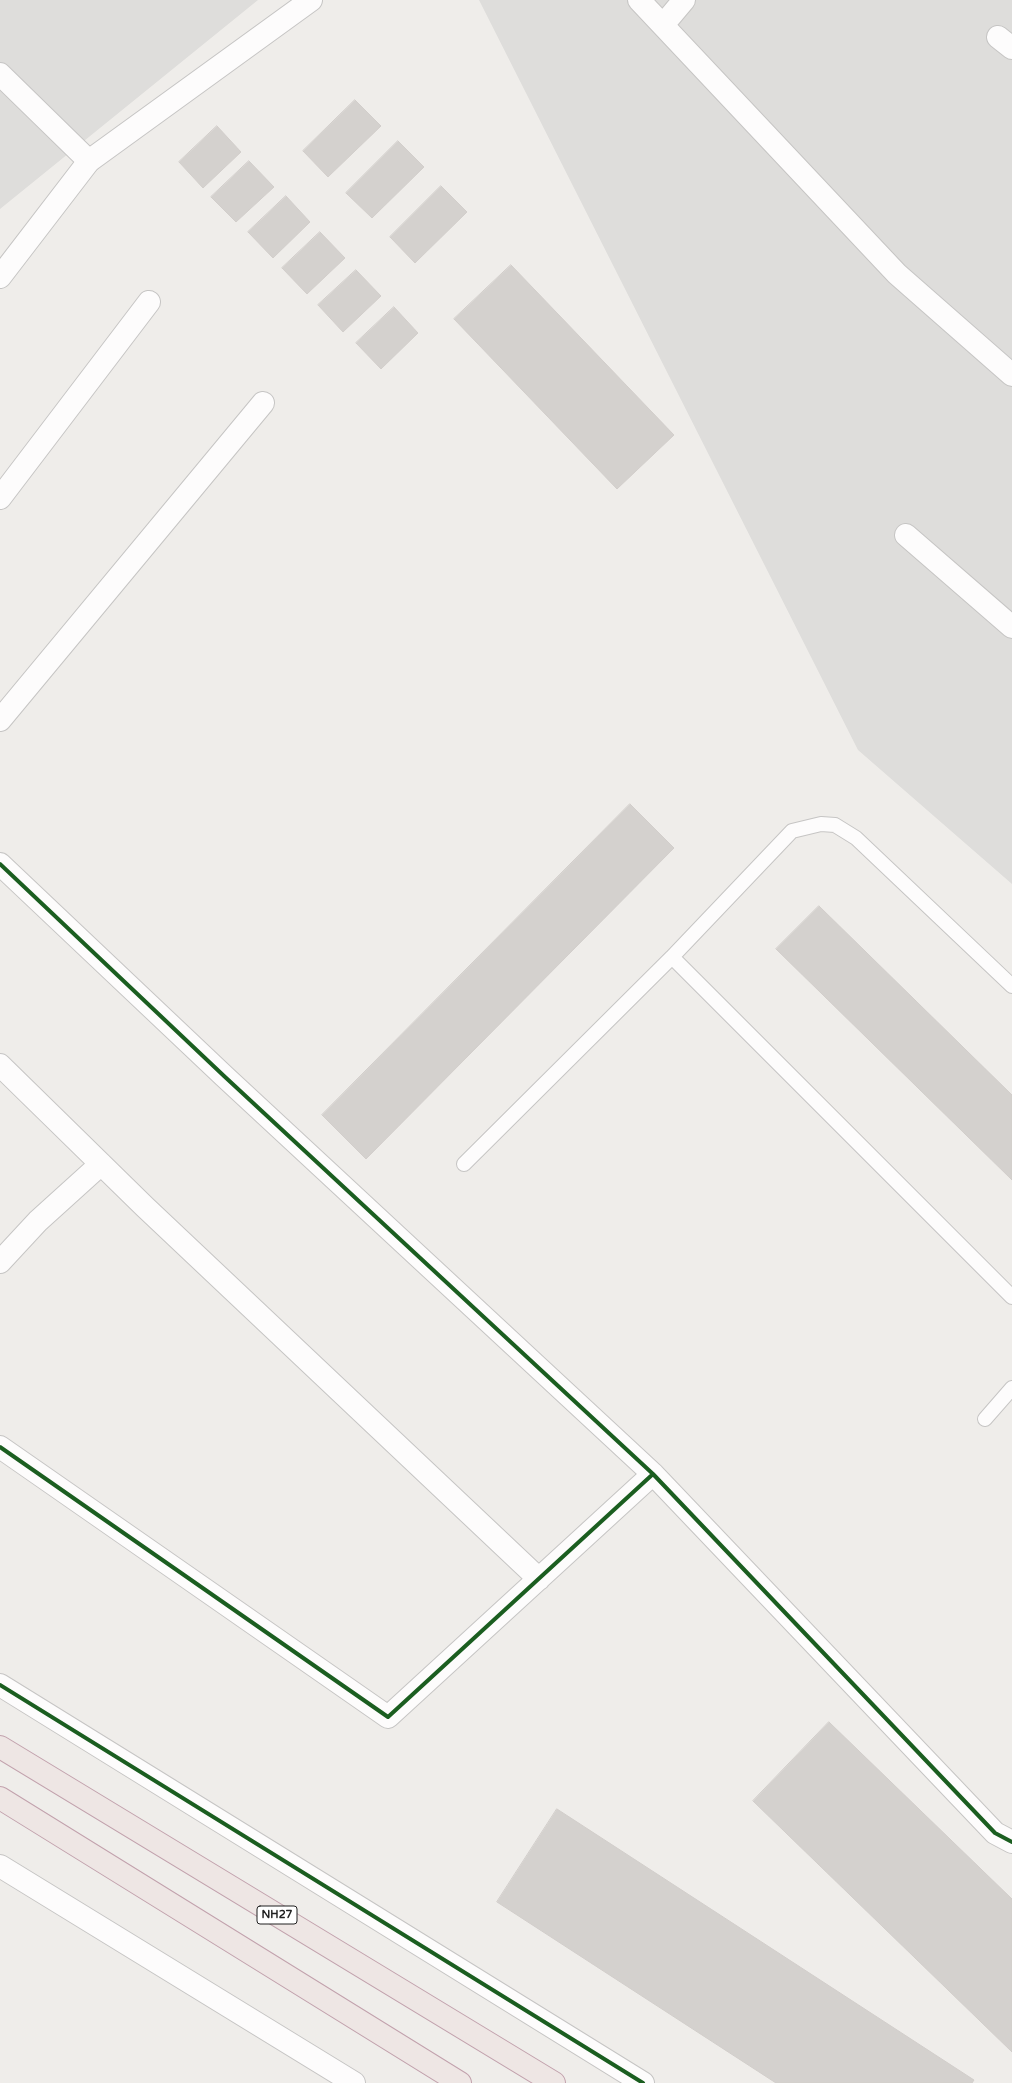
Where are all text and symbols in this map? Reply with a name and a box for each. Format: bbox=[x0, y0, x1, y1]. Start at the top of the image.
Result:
road number: NH27 bbox=[257, 1906, 297, 1924]

